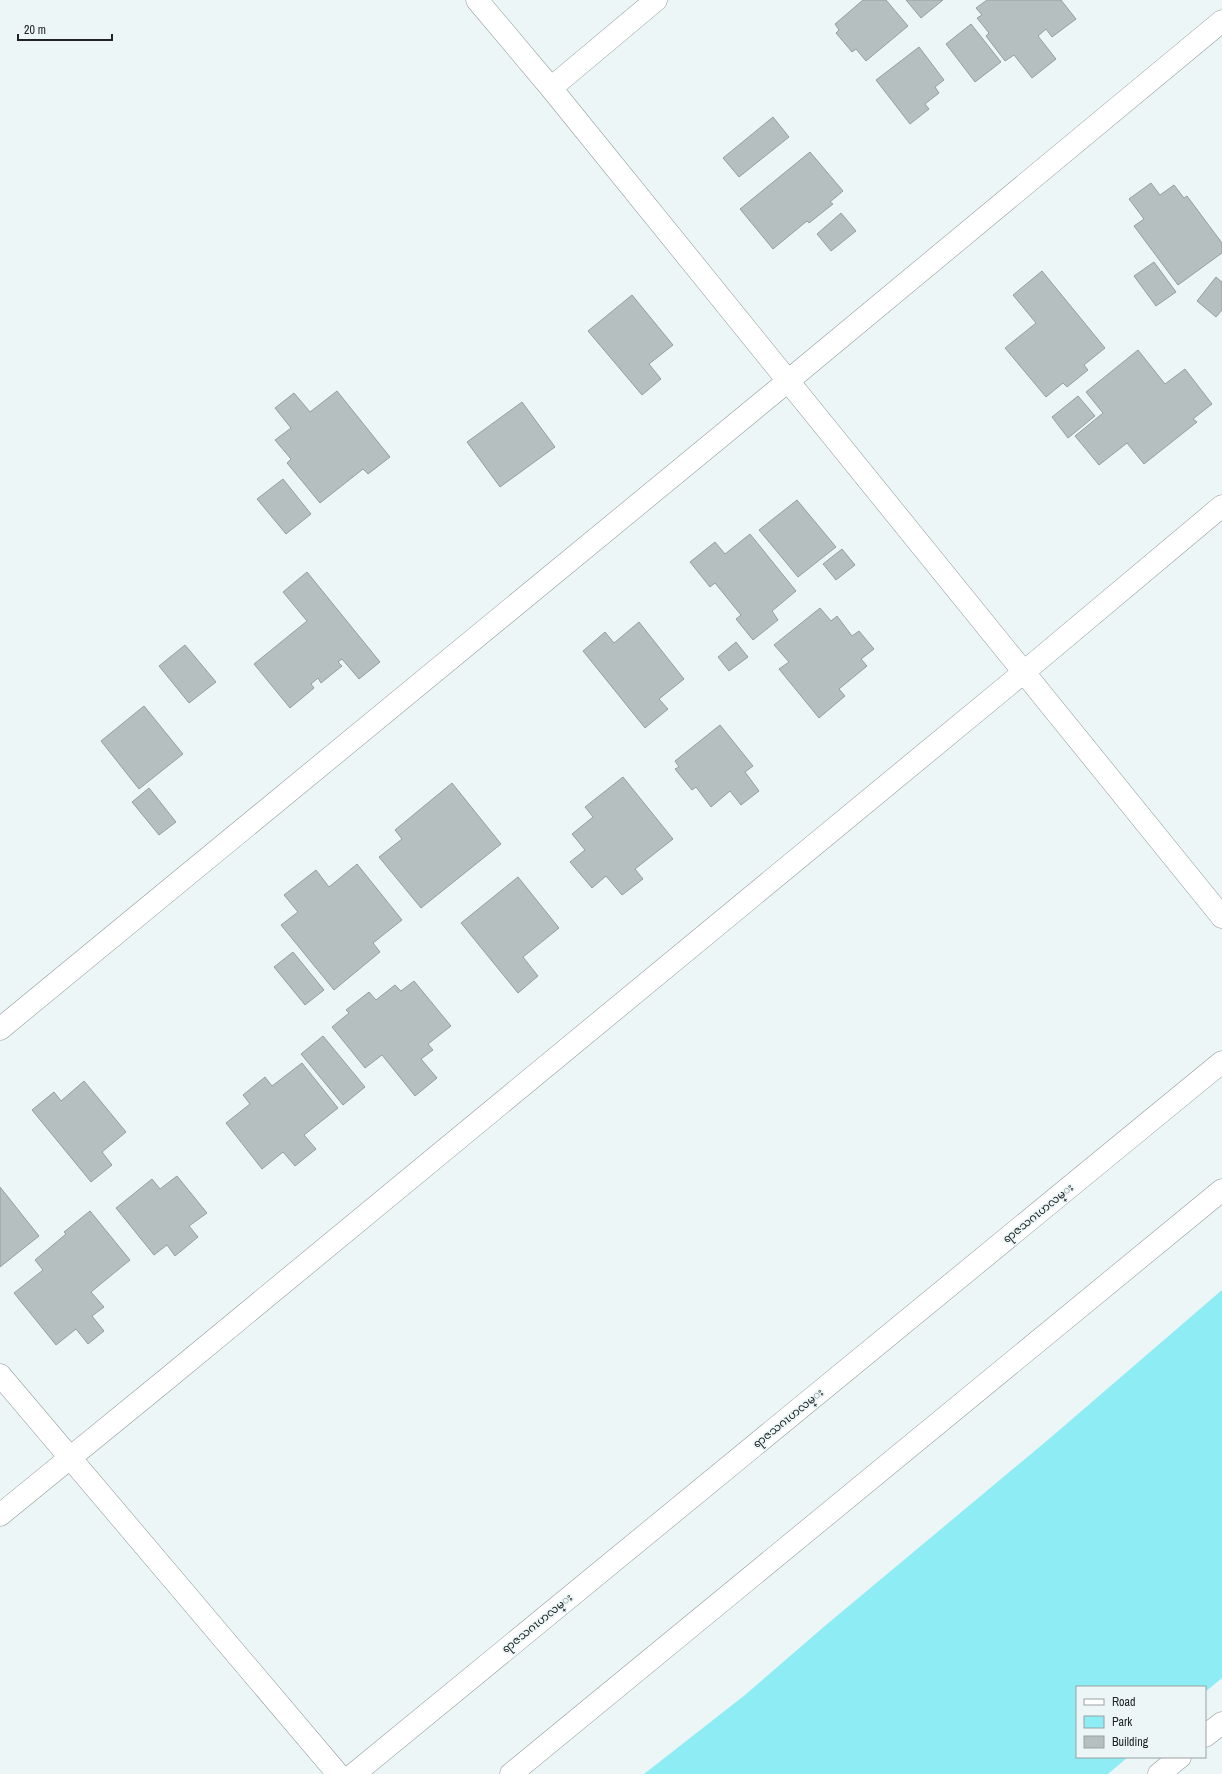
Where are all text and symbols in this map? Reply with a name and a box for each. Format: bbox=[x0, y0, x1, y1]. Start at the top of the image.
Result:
scale bar bbox=[18, 16, 112, 42]
text: 20 m bbox=[24, 22, 46, 38]
street label: ရာဇသဂၤဟလမ္း bbox=[1000, 1180, 1078, 1248]
street label: ရာဇသဂၤဟလမ္း bbox=[750, 1385, 828, 1453]
street label: ရာဇသဂၤဟလမ္း bbox=[499, 1590, 577, 1658]
legend bbox=[1076, 1686, 1206, 1758]
text: Road bbox=[1112, 1694, 1136, 1710]
text: Park bbox=[1112, 1714, 1132, 1730]
text: Building bbox=[1112, 1734, 1149, 1750]

